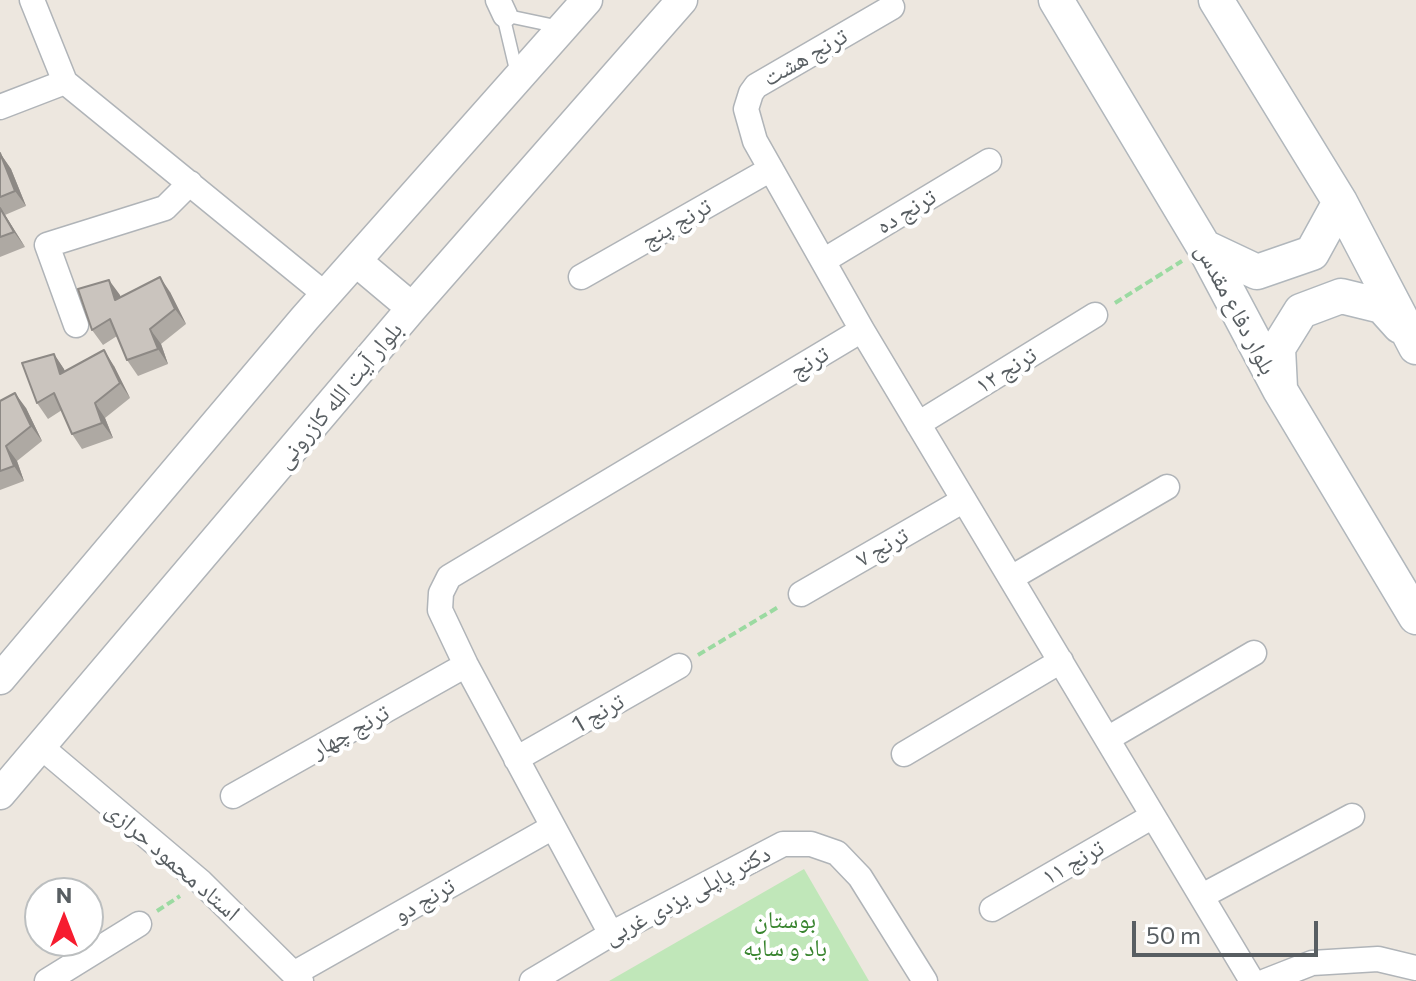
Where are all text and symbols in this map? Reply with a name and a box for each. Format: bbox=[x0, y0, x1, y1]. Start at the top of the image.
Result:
street label: ترنج هشت bbox=[758, 21, 852, 93]
street label: ترنج ده bbox=[871, 182, 941, 240]
street label: ترنج پنج bbox=[636, 191, 716, 255]
street label: بلوار دفاع مقدس bbox=[1189, 238, 1283, 380]
street label: بلوار آیت الله کازرونی bbox=[269, 316, 409, 474]
street label: ترنج bbox=[784, 339, 834, 385]
street label: ترنج ۱۲ bbox=[970, 340, 1042, 400]
street label: ترنج ۷ bbox=[851, 521, 913, 573]
street label: ترنج 1 bbox=[567, 687, 629, 739]
street label: ترنج چهار bbox=[306, 698, 394, 764]
street label: استاد محمود حرازی bbox=[100, 795, 246, 927]
street label: ترنج ۱۱ bbox=[1037, 833, 1109, 891]
street label: دکتر پاپلی یزدی غربی bbox=[599, 839, 775, 951]
street label: ترنج دو bbox=[388, 871, 460, 929]
north arrow bbox=[24, 877, 104, 957]
text: N bbox=[56, 881, 72, 908]
scale bar bbox=[1136, 905, 1322, 955]
park label: بوستان باد و سایه bbox=[743, 906, 827, 962]
text: 50 m bbox=[1146, 920, 1201, 949]

